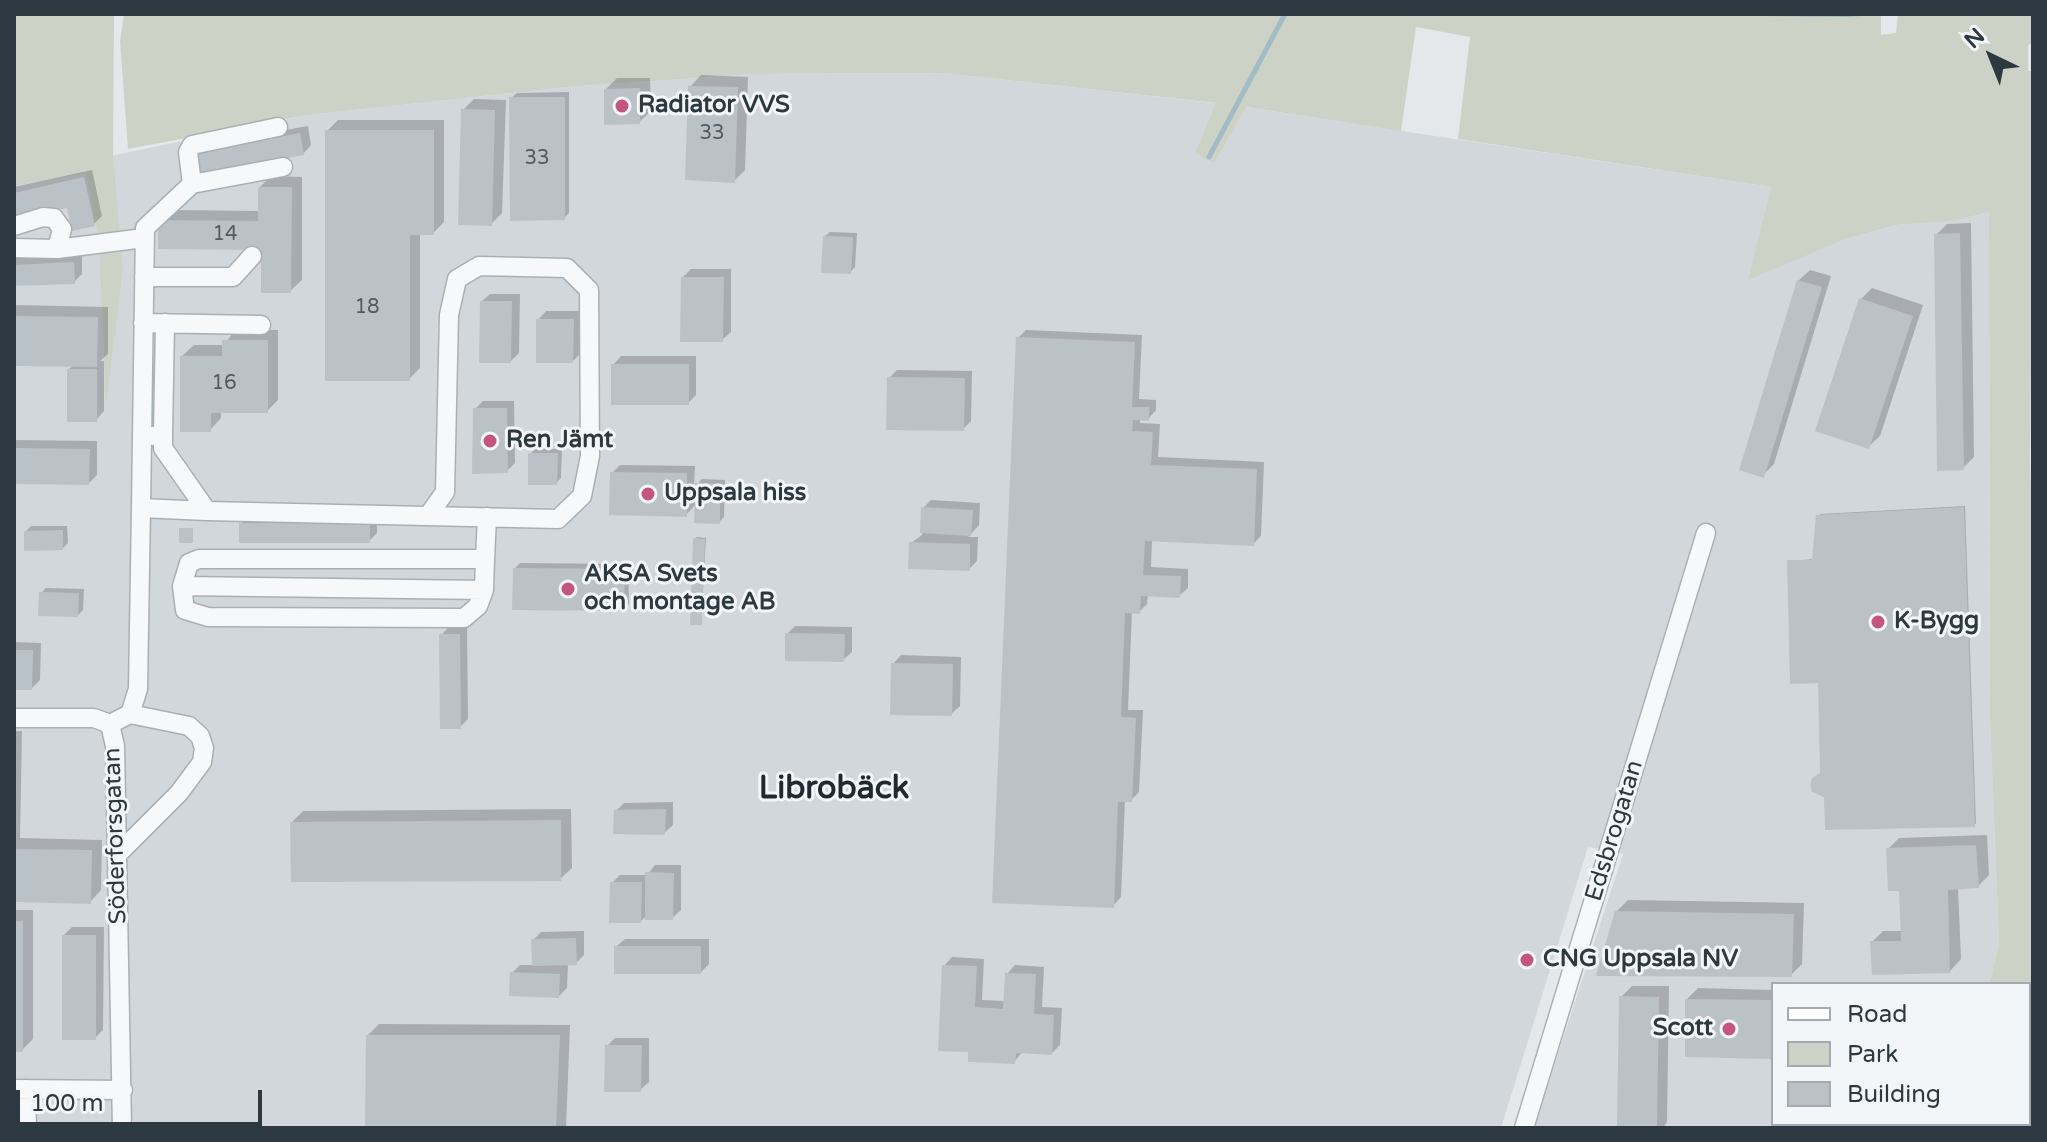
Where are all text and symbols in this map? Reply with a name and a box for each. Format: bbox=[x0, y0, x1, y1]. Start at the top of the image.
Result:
north arrow bbox=[1951, 16, 2031, 96]
text: N bbox=[1959, 23, 1990, 54]
place label: Radiator VVS bbox=[638, 92, 790, 120]
marker: Radiator VVS bbox=[613, 97, 631, 115]
house number: 33 bbox=[699, 122, 725, 146]
house number: 33 bbox=[524, 147, 550, 171]
house number: 14 bbox=[212, 223, 238, 247]
house number: 18 bbox=[354, 296, 380, 320]
house number: 16 bbox=[211, 372, 237, 396]
place label: Ren Jämt bbox=[506, 427, 613, 455]
marker: Ren Jämt bbox=[481, 432, 499, 450]
place label: Uppsala hiss bbox=[664, 480, 806, 508]
marker: Uppsala hiss bbox=[639, 485, 657, 503]
place label: AKSA Svets och montage AB bbox=[584, 561, 775, 617]
marker: AKSA Svets och montage AB bbox=[559, 580, 577, 598]
place label: K-Bygg bbox=[1894, 608, 1979, 636]
marker: K-Bygg bbox=[1869, 613, 1887, 631]
street label: Söderforsgatan bbox=[99, 747, 133, 925]
street label: Edsbrogatan bbox=[1580, 757, 1650, 905]
district label: Librobäck bbox=[759, 771, 909, 809]
place label: CNG Uppsala NV bbox=[1543, 946, 1738, 974]
marker: CNG Uppsala NV bbox=[1518, 951, 1536, 969]
legend bbox=[1771, 982, 2031, 1126]
text: Road bbox=[1847, 1000, 1907, 1029]
place label: Scott bbox=[1653, 1015, 1713, 1043]
marker: Scott bbox=[1720, 1020, 1738, 1038]
text: Park bbox=[1847, 1040, 1898, 1069]
scale bar bbox=[20, 1074, 266, 1124]
text: Building bbox=[1847, 1080, 1941, 1109]
text: 100 m bbox=[30, 1089, 104, 1118]

